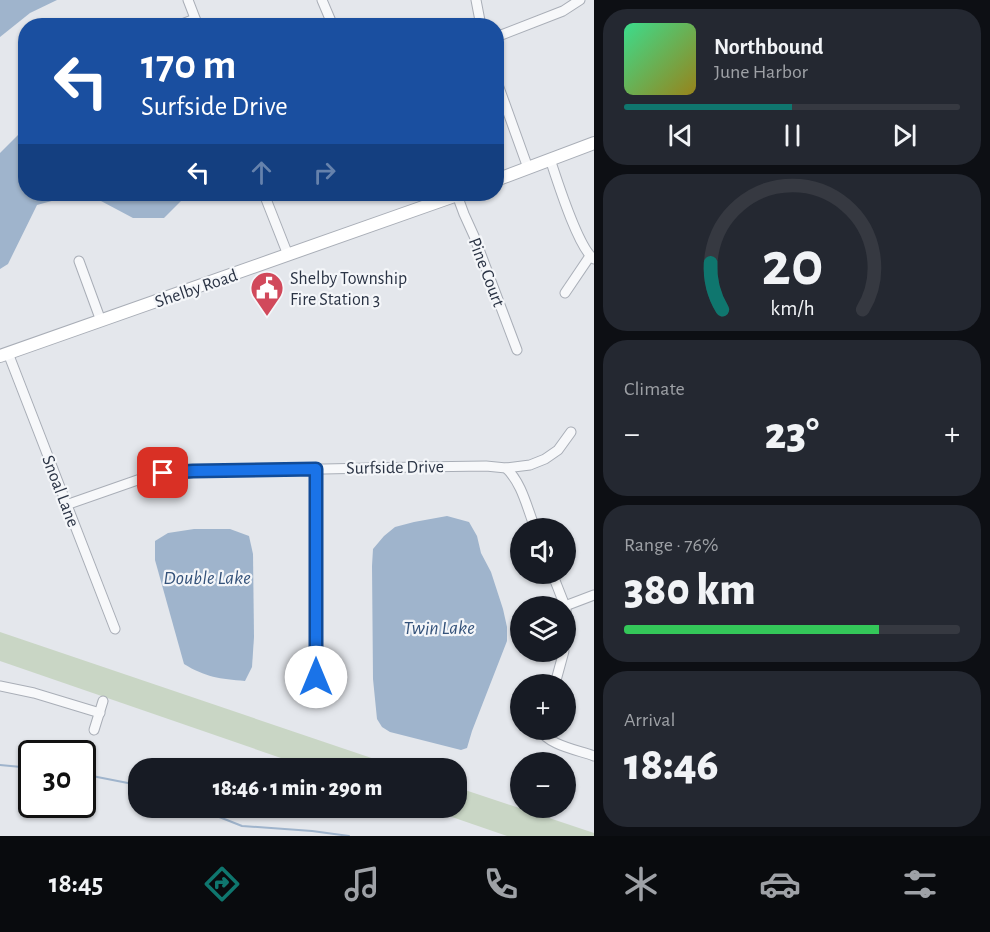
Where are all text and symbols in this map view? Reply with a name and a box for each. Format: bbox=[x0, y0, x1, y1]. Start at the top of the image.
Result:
text: Northbound bbox=[714, 36, 823, 58]
icon: left bbox=[42, 42, 120, 120]
text: 170 m bbox=[141, 44, 236, 86]
text: June Harbor bbox=[714, 62, 808, 82]
text: Surfside Drive bbox=[141, 93, 288, 120]
icon: previous bbox=[664, 119, 697, 152]
icon: pause bbox=[776, 119, 809, 152]
icon: next bbox=[888, 119, 921, 152]
icon: left bbox=[182, 156, 215, 189]
icon: ahead bbox=[245, 156, 278, 189]
icon: right bbox=[308, 156, 341, 189]
text: 20 bbox=[761, 234, 823, 296]
street label: Pine Court bbox=[465, 235, 508, 310]
street label: Shelby Road bbox=[153, 266, 240, 311]
public building icon: Shelby Township Fire Station 3 bbox=[249, 270, 285, 317]
place label: Shelby Township Fire Station 3 bbox=[290, 270, 407, 309]
text: km/h bbox=[770, 298, 814, 319]
text: Climate bbox=[624, 379, 685, 399]
text: 23° bbox=[765, 412, 819, 457]
text: − bbox=[624, 418, 640, 451]
text: + bbox=[944, 418, 960, 451]
pin bbox=[137, 447, 188, 498]
street label: Snoal Lane bbox=[38, 453, 82, 530]
icon: arrive bbox=[146, 456, 179, 489]
street label: Surfside Drive bbox=[346, 458, 444, 478]
map controls bbox=[510, 518, 576, 818]
button: sound bbox=[510, 518, 576, 584]
text: Range · 76% bbox=[624, 535, 718, 555]
water label: Double Lake bbox=[163, 568, 251, 588]
text: 380 km bbox=[624, 568, 756, 613]
button: layers bbox=[510, 596, 576, 662]
water label: Twin Lake bbox=[403, 618, 475, 638]
position arrow bbox=[284, 645, 348, 709]
button: + bbox=[510, 674, 576, 740]
text: Arrival bbox=[624, 710, 675, 730]
speed limit sign: 30 bbox=[18, 740, 96, 818]
text: 18:46 bbox=[624, 743, 719, 788]
button: − bbox=[510, 752, 576, 818]
text: 18:46 · 1 min · 290 m bbox=[213, 777, 382, 799]
icon: directions bbox=[201, 863, 243, 905]
icon: music bbox=[341, 863, 383, 905]
icon: phone bbox=[480, 863, 522, 905]
icon: climate bbox=[620, 863, 662, 905]
icon: car bbox=[759, 863, 801, 905]
icon: filters bbox=[899, 863, 941, 905]
text: 18:45 bbox=[49, 870, 103, 897]

